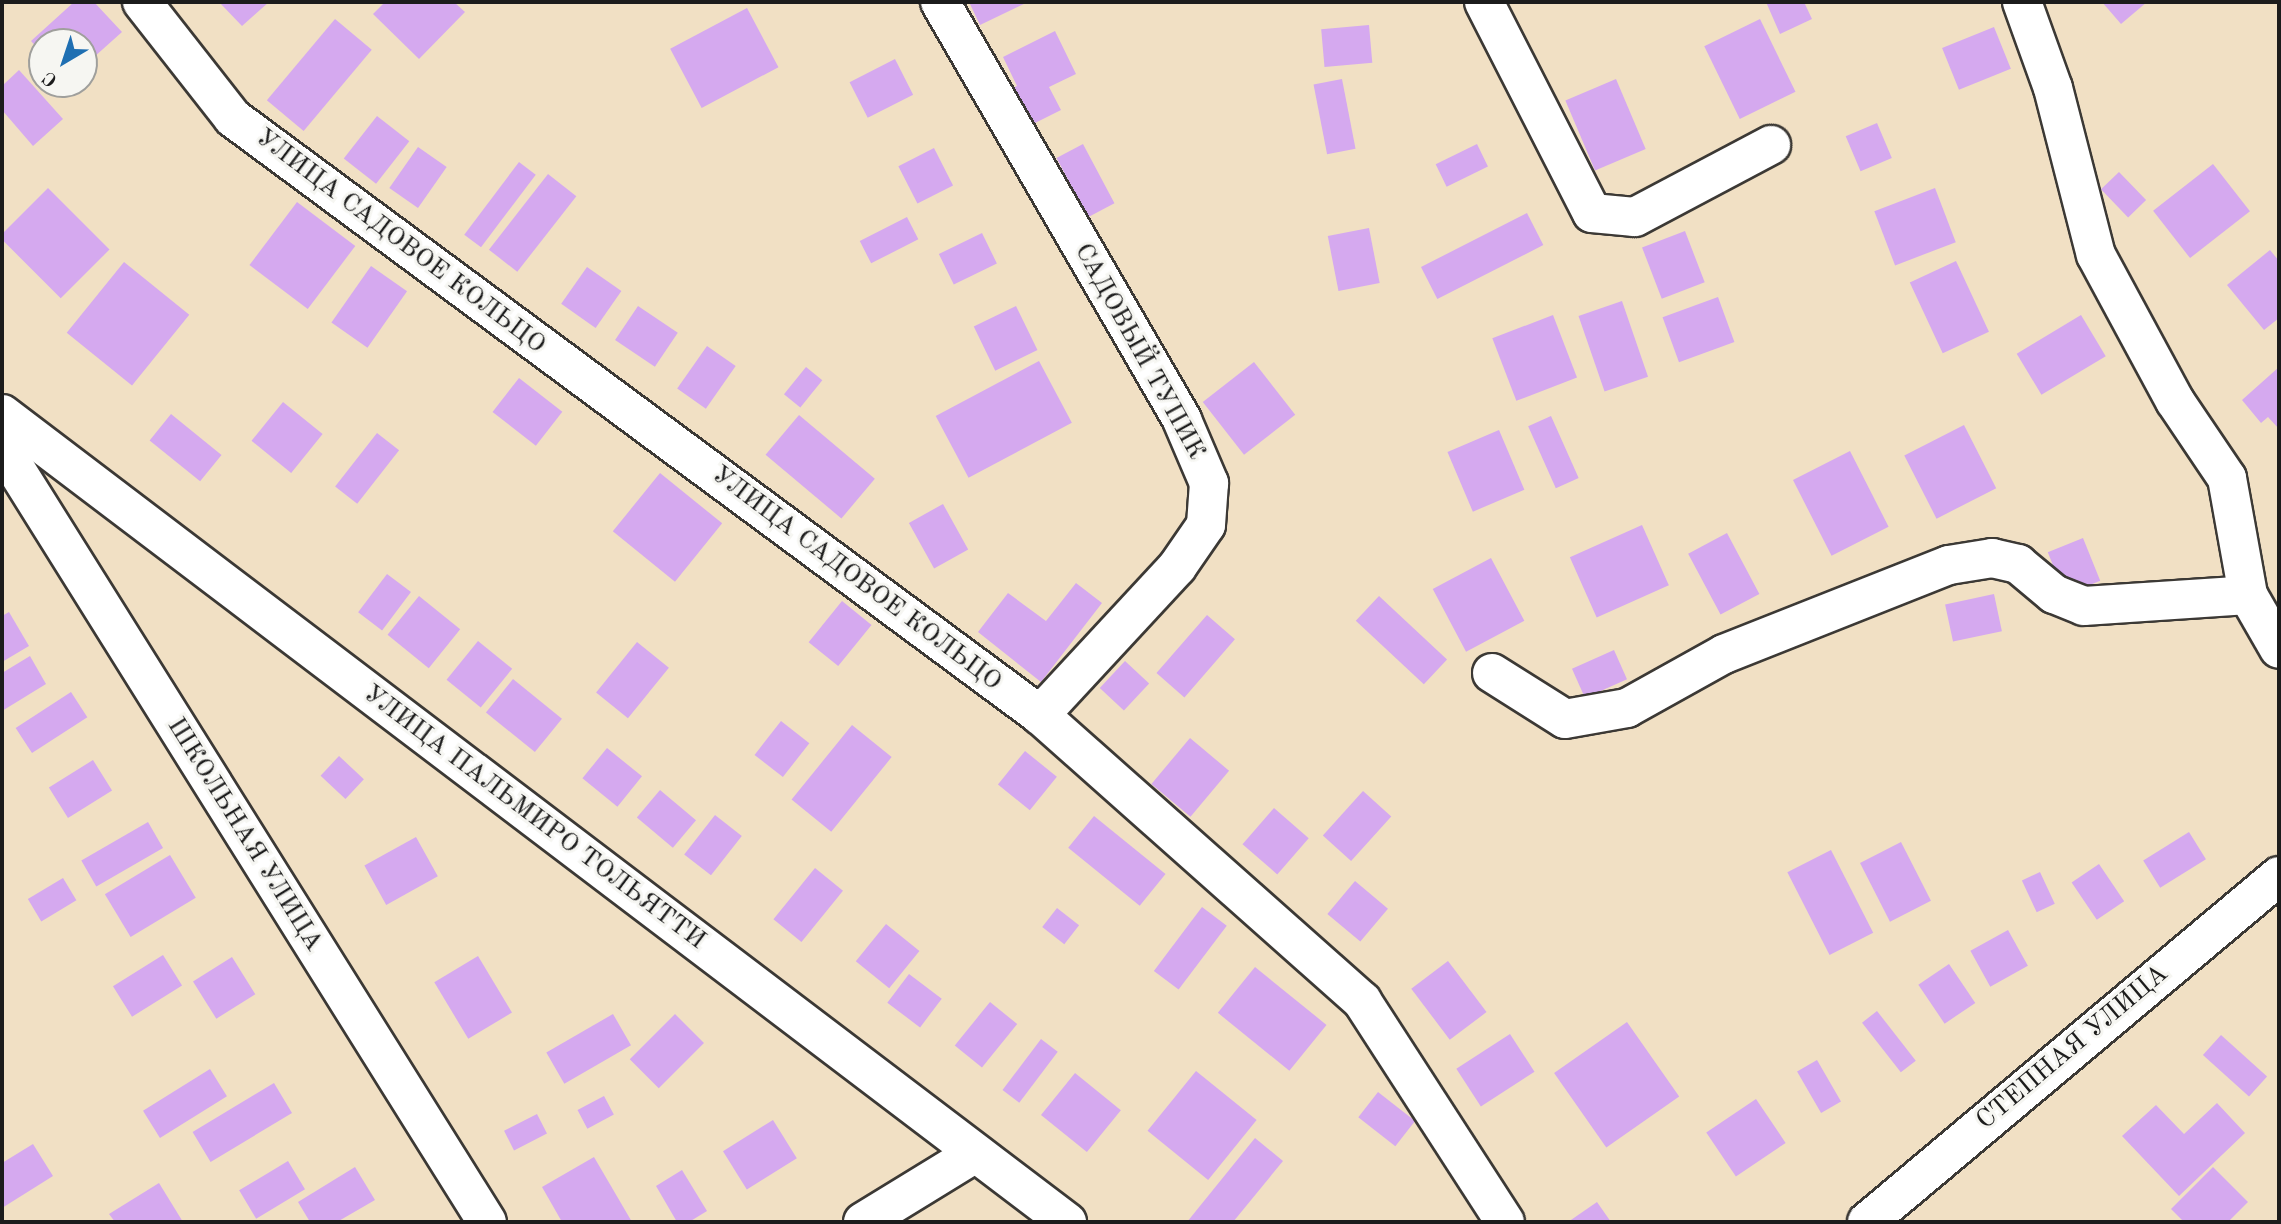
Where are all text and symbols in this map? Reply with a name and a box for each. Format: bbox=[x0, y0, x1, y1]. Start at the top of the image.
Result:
north arrow bbox=[28, 28, 98, 98]
text: С bbox=[40, 67, 62, 89]
street label: УЛИЦА САДОВОЕ КОЛЬЦО bbox=[249, 123, 551, 361]
street label: САДОВЫЙ ТУПИК bbox=[1067, 238, 1211, 466]
street label: УЛИЦА САДОВОЕ КОЛЬЦО bbox=[705, 460, 1007, 698]
street label: УЛИЦА ПАЛЬМИРО ТОЛЬЯТТИ bbox=[357, 679, 711, 957]
street label: ШКОЛЬНАЯ УЛИЦА bbox=[159, 712, 329, 958]
street label: СТЕПНАЯ УЛИЦА bbox=[1971, 959, 2175, 1137]

